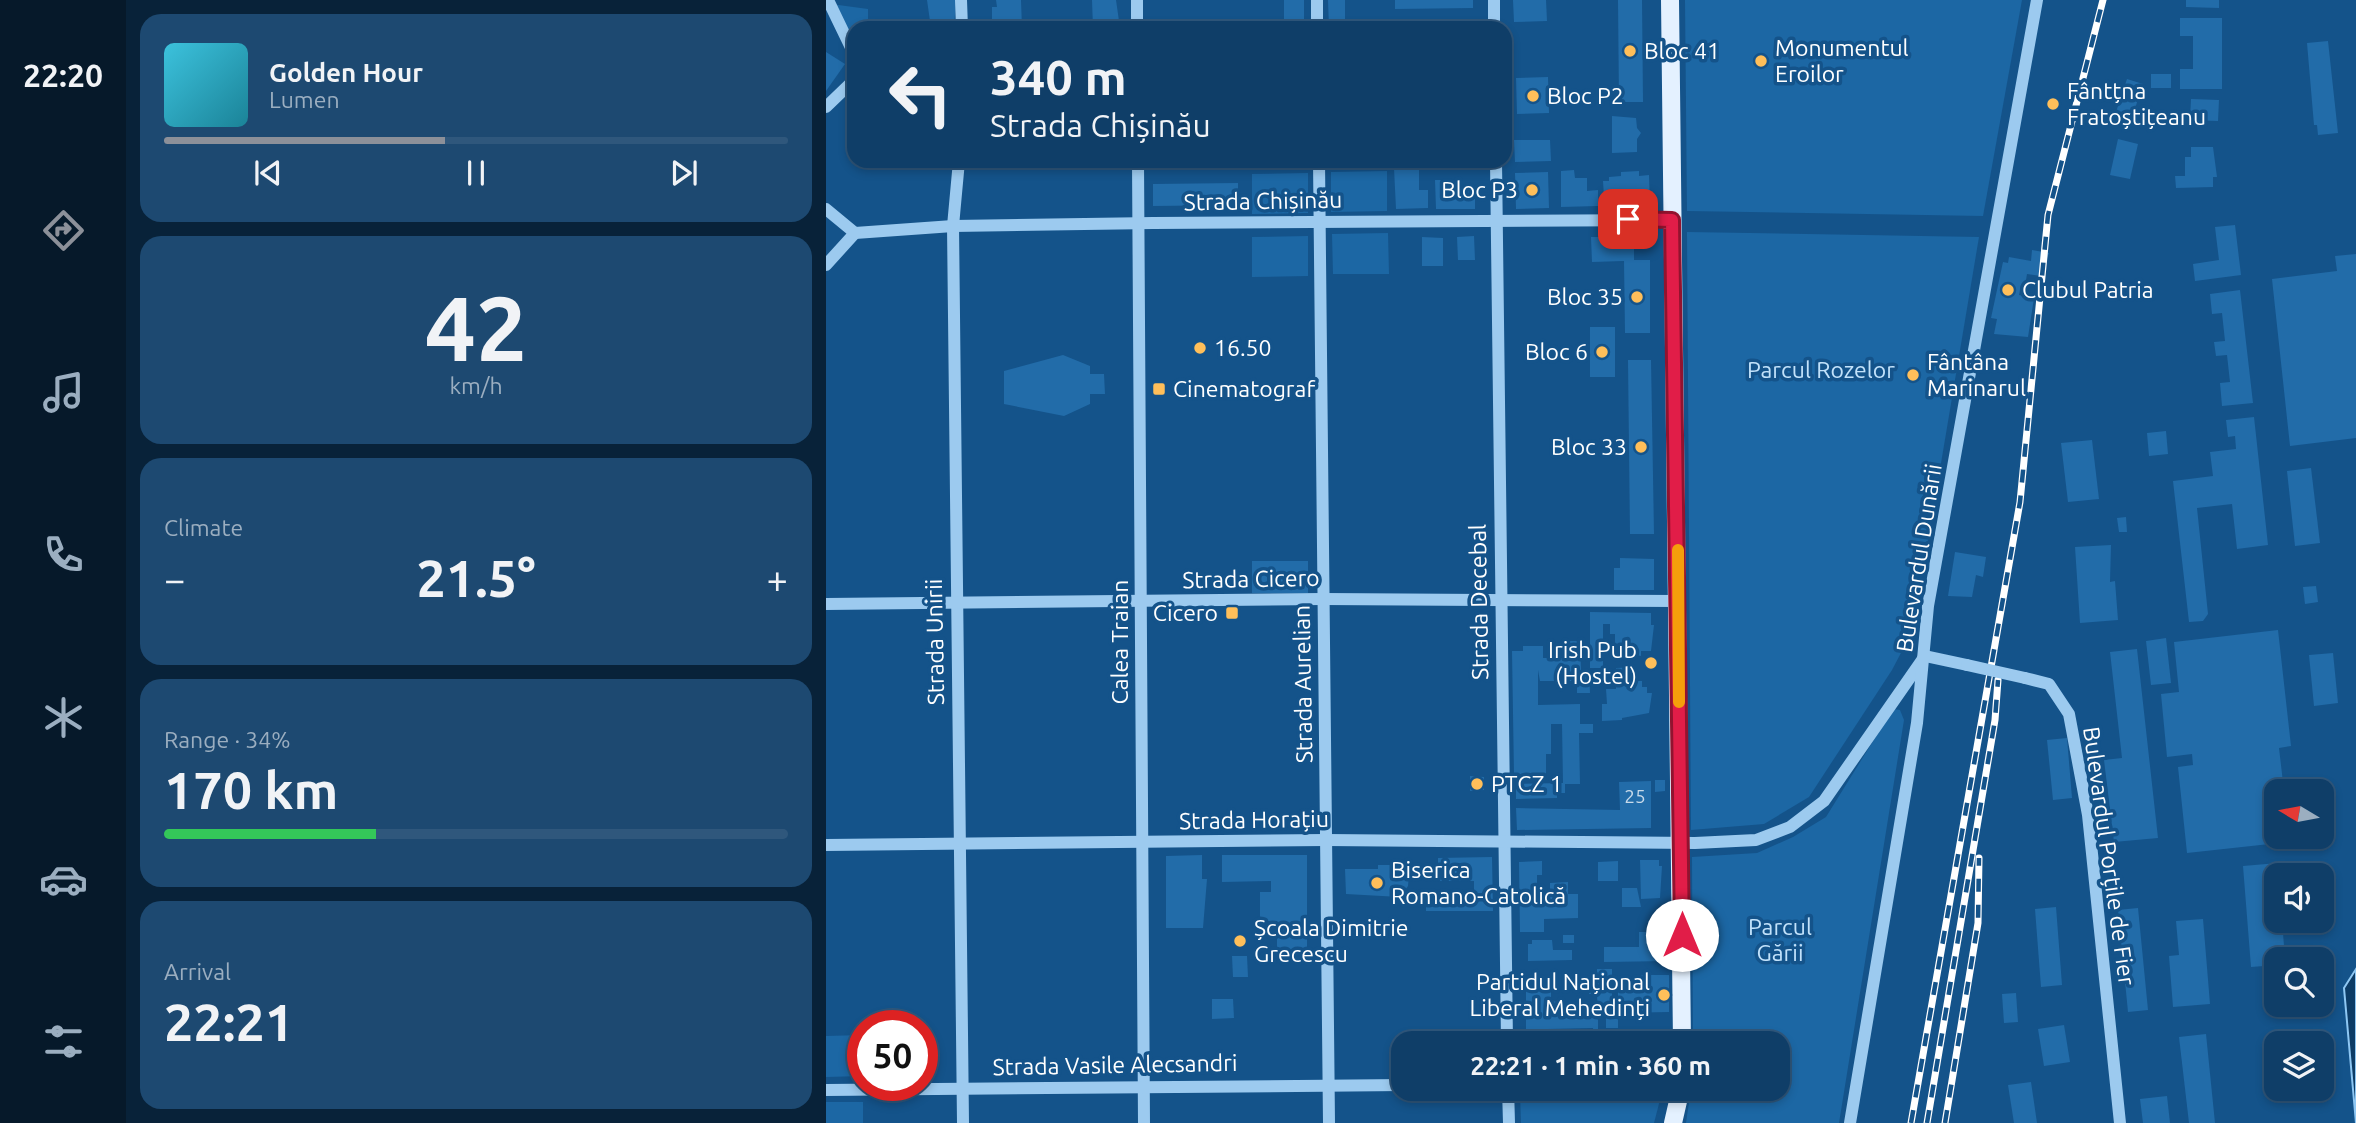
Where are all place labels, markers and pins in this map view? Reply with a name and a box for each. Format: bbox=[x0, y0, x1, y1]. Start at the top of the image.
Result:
place label: Monumentul Eroilor bbox=[1775, 35, 1909, 86]
place label: Bloc 41 bbox=[1644, 38, 1720, 63]
marker: Bloc 41 bbox=[1622, 43, 1638, 59]
marker: Monumentul Eroilor bbox=[1753, 53, 1769, 69]
place label: Fântțna Fratoștițeanu bbox=[2067, 78, 2206, 129]
place label: Bloc P2 bbox=[1547, 83, 1624, 108]
marker: Bloc P2 bbox=[1525, 88, 1541, 104]
marker: Fântțna Fratoștițeanu bbox=[2045, 96, 2061, 112]
place label: Bloc P3 bbox=[1441, 177, 1518, 202]
marker: Bloc P3 bbox=[1524, 182, 1540, 198]
pin bbox=[1598, 189, 1658, 249]
place label: Clubul Patria bbox=[2022, 277, 2154, 302]
marker: Clubul Patria bbox=[2000, 282, 2016, 298]
place label: Bloc 35 bbox=[1547, 284, 1623, 309]
marker: Bloc 35 bbox=[1629, 289, 1645, 305]
place label: 16.50 bbox=[1214, 335, 1272, 360]
place label: Bloc 6 bbox=[1525, 339, 1588, 364]
marker: 16.50 bbox=[1192, 340, 1208, 356]
marker: Bloc 6 bbox=[1594, 344, 1610, 360]
place label: Fântâna Marinarul bbox=[1927, 349, 2026, 400]
marker: Fântâna Marinarul bbox=[1905, 367, 1921, 383]
place label: Cinematograf bbox=[1173, 376, 1315, 401]
marker: Cinematograf bbox=[1151, 381, 1167, 397]
place label: Bloc 33 bbox=[1551, 434, 1627, 459]
marker: Bloc 33 bbox=[1633, 439, 1649, 455]
place label: Cicero bbox=[1153, 600, 1218, 625]
marker: Cicero bbox=[1224, 605, 1240, 621]
place label: Irish Pub (Hostel) bbox=[1548, 637, 1637, 689]
marker: Irish Pub (Hostel) bbox=[1643, 655, 1659, 671]
place label: PTCZ 1 bbox=[1491, 771, 1563, 796]
marker: PTCZ 1 bbox=[1469, 776, 1485, 792]
place label: Biserica Romano-Catolică bbox=[1391, 857, 1566, 908]
marker: Biserica Romano-Catolică bbox=[1369, 875, 1385, 891]
place label: Școala Dimitrie Grecescu bbox=[1254, 915, 1408, 966]
marker: Școala Dimitrie Grecescu bbox=[1232, 933, 1248, 949]
place label: Partidul Național Liberal Mehedinți bbox=[1469, 969, 1650, 1020]
marker: Partidul Național Liberal Mehedinți bbox=[1656, 987, 1672, 1003]

